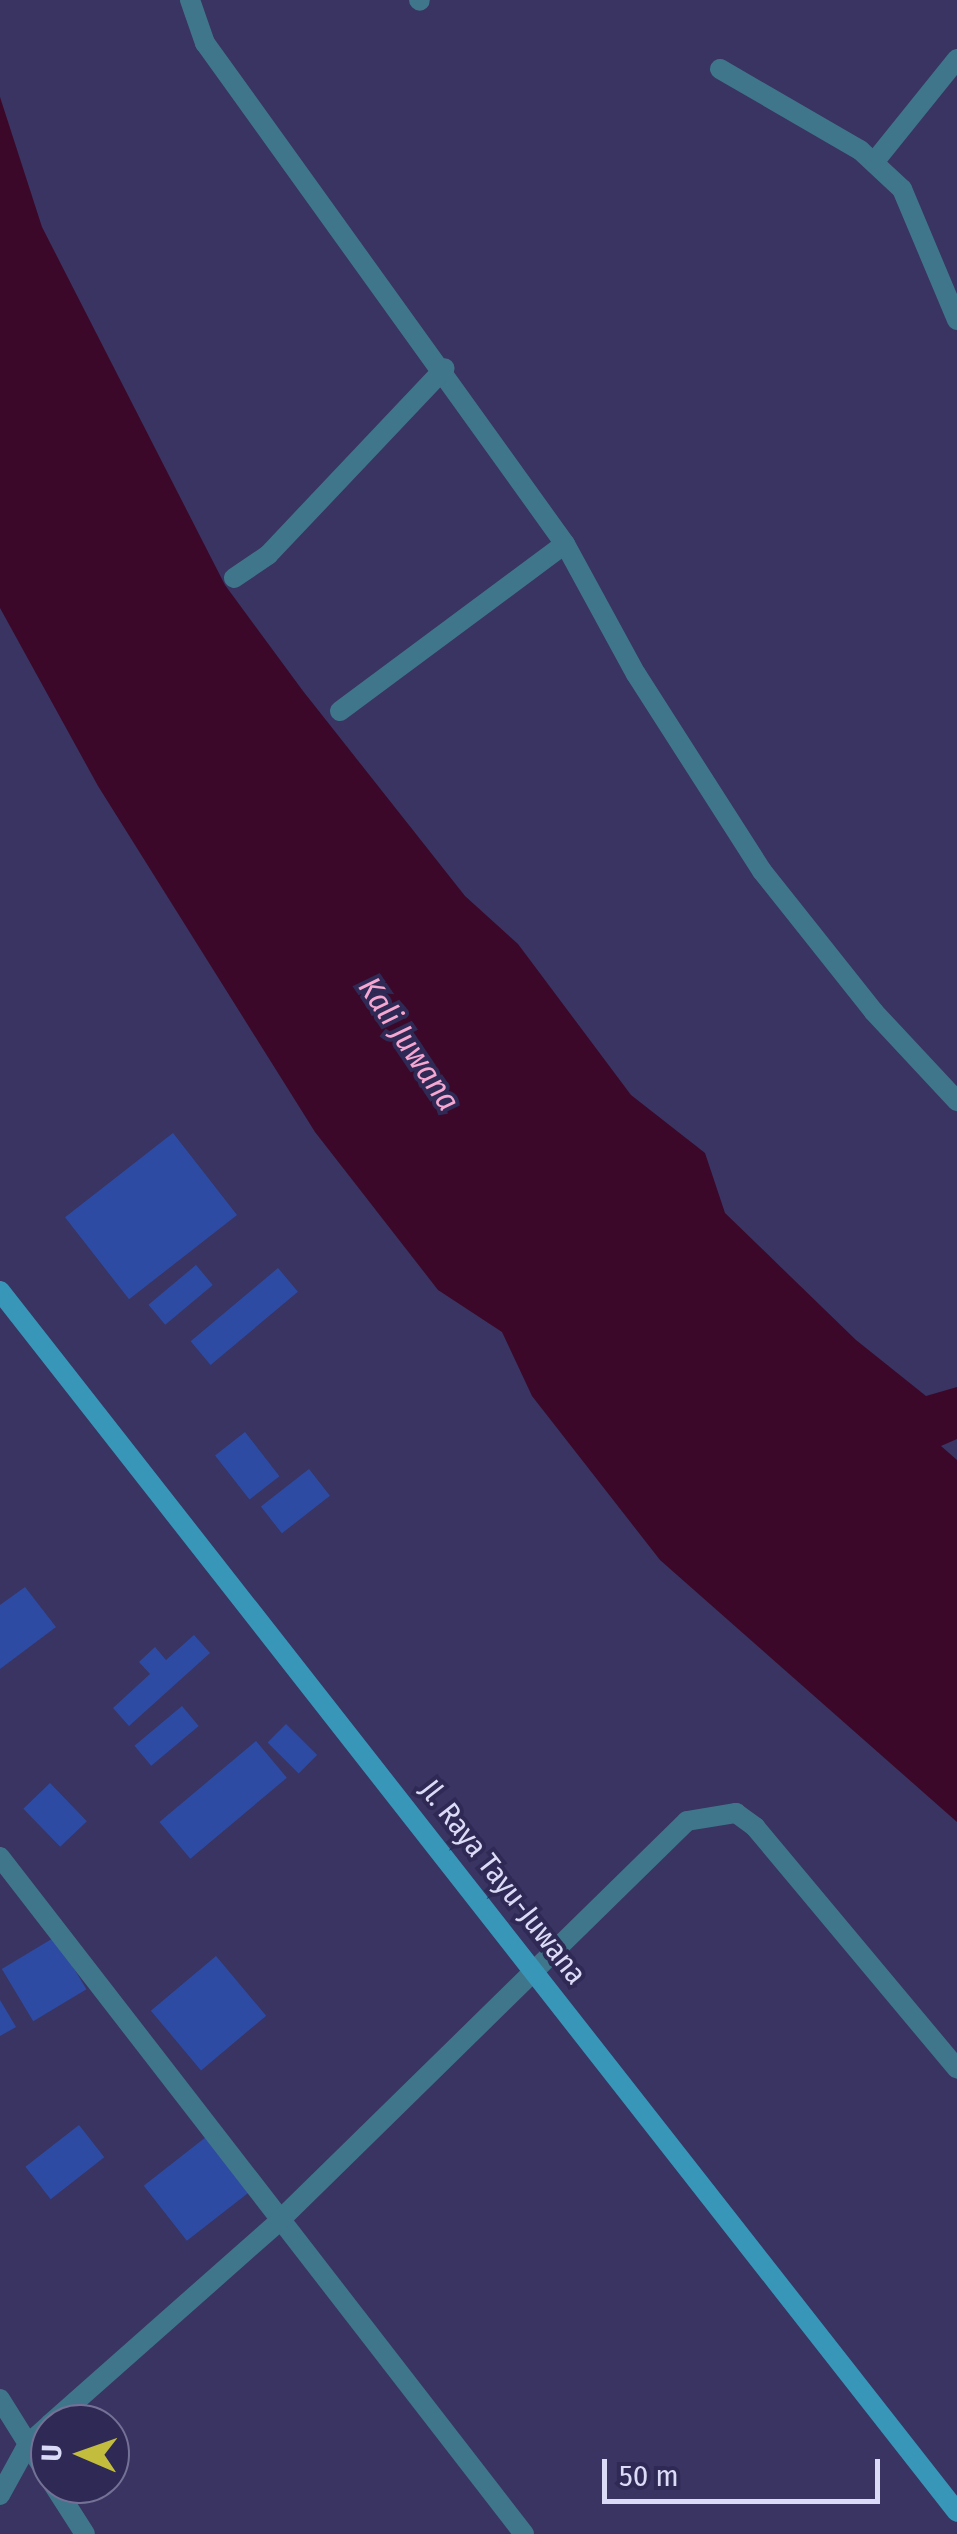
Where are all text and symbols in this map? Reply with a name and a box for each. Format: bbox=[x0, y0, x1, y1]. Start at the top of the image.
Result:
water label: Kali Juwana bbox=[350, 970, 468, 1118]
street label: Jl. Raya Tayu-Juwana bbox=[412, 1773, 594, 1991]
north arrow bbox=[30, 2404, 130, 2504]
scale bar bbox=[607, 2439, 884, 2501]
text: U bbox=[35, 2444, 68, 2462]
text: 50 m bbox=[619, 2458, 679, 2494]

